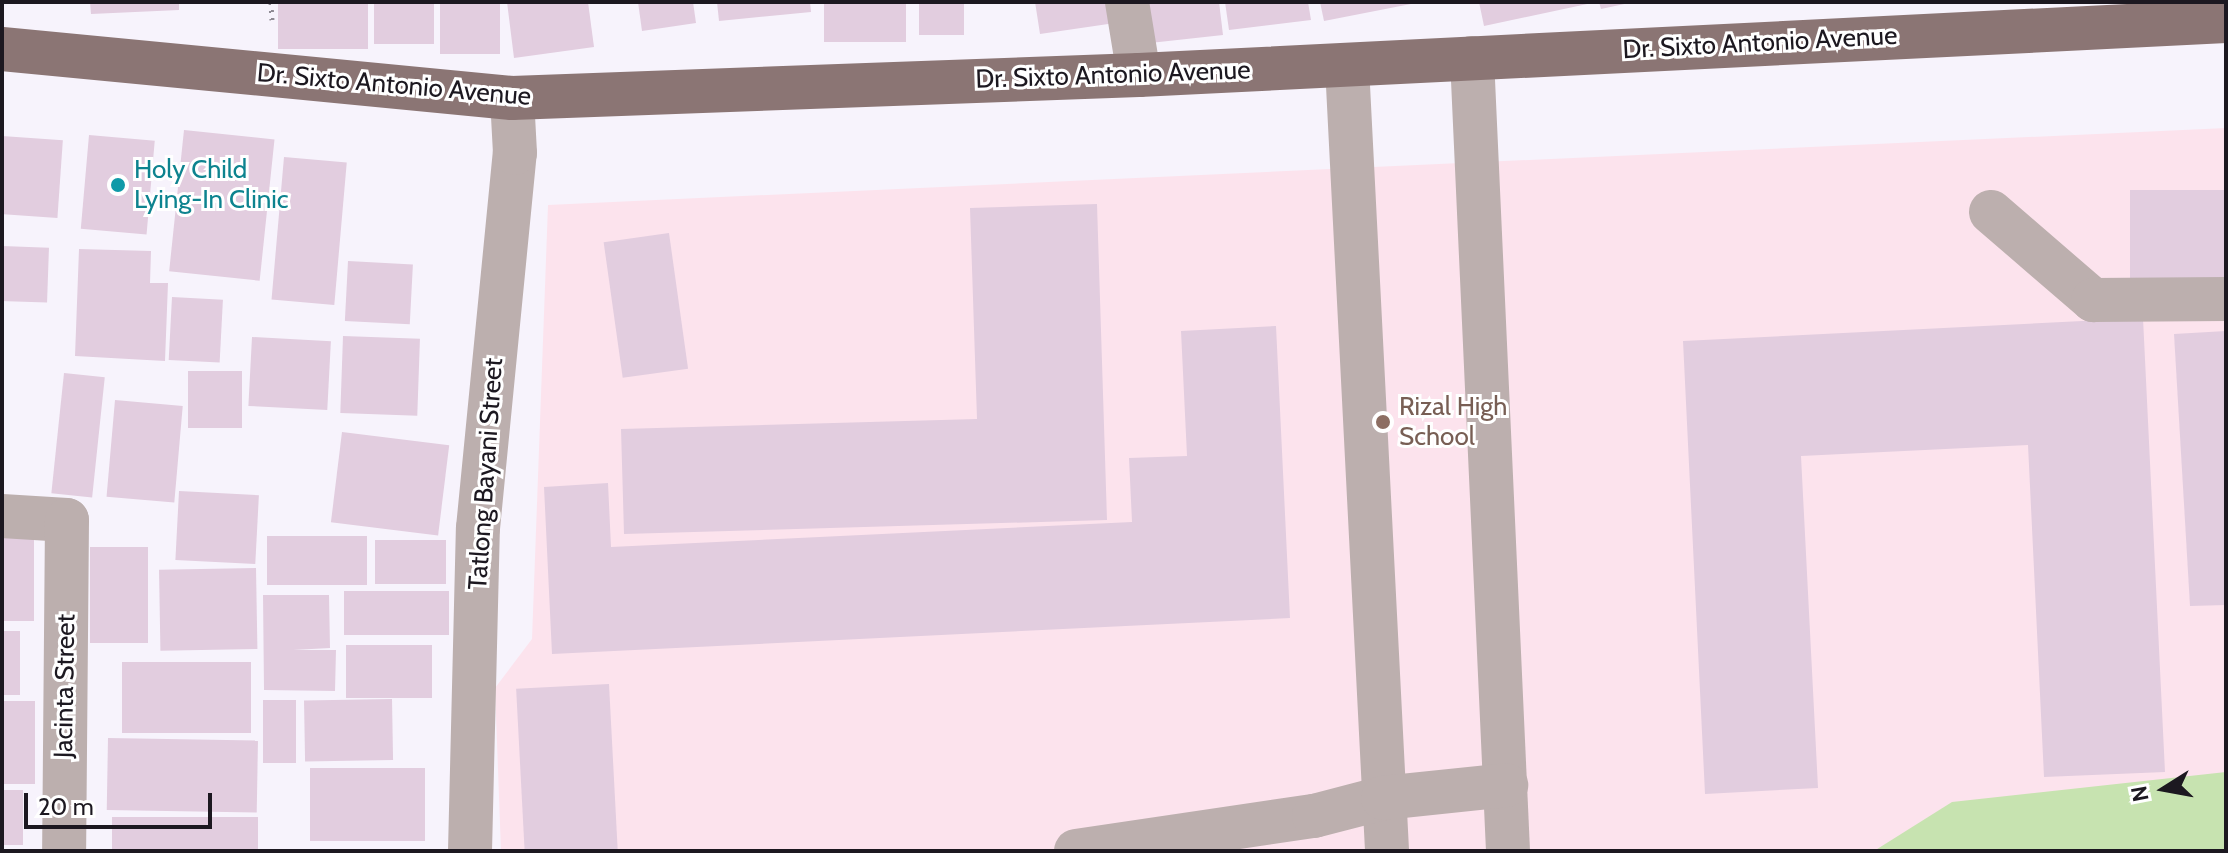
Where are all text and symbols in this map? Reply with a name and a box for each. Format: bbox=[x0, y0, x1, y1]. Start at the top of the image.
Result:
street label: Dr. Sixto Antonio Avenue bbox=[1622, 20, 1898, 66]
street label: Dr. Sixto Antonio Avenue bbox=[975, 55, 1251, 95]
street label: Dr. Sixto Antonio Avenue bbox=[256, 57, 532, 113]
place label: Holy Child Lying-In Clinic bbox=[134, 154, 289, 216]
marker: Holy Child Lying-In Clinic bbox=[109, 176, 127, 194]
street label: Tatlong Bayani Street bbox=[462, 357, 510, 591]
place label: Rizal High School bbox=[1399, 391, 1507, 452]
marker: Rizal High School bbox=[1374, 413, 1392, 431]
street label: Jacinta Street bbox=[48, 614, 82, 758]
north arrow bbox=[2124, 749, 2204, 829]
scale bar bbox=[28, 777, 216, 827]
text: N bbox=[2125, 783, 2155, 804]
text: 20 m bbox=[38, 792, 94, 821]

